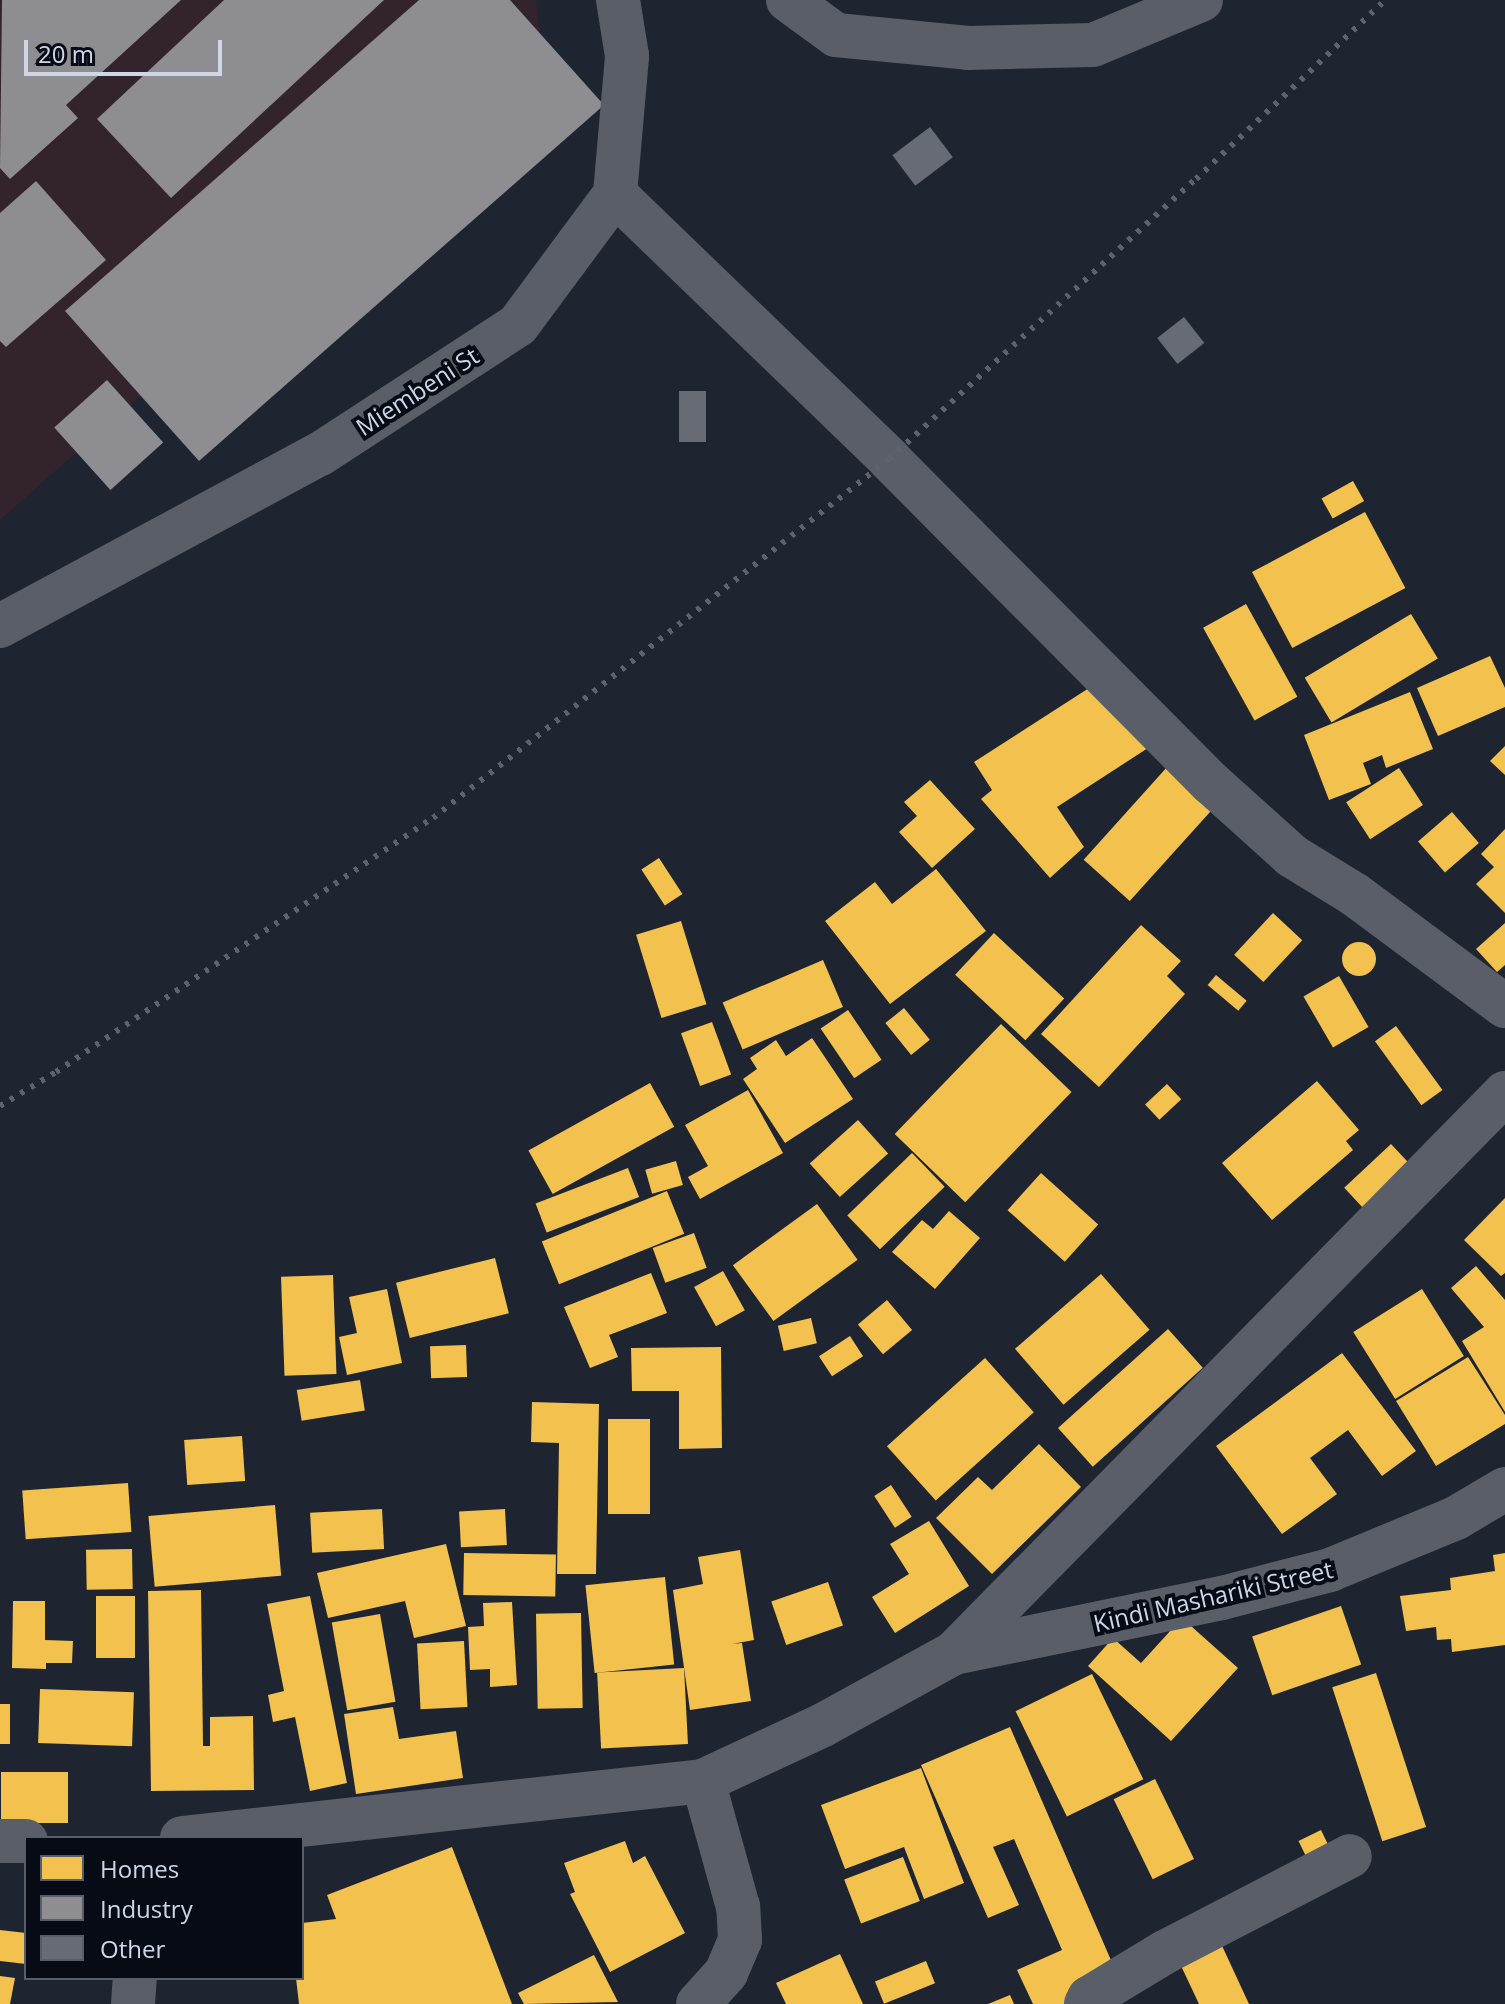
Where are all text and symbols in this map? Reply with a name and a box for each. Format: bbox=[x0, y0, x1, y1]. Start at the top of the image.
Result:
scale bar bbox=[28, 24, 226, 74]
text: 20 m bbox=[38, 37, 94, 70]
street label: Miembeni St bbox=[350, 341, 484, 441]
street label: Kindi Mashariki Street bbox=[1091, 1554, 1335, 1638]
legend bbox=[24, 1836, 304, 1980]
text: Homes bbox=[100, 1852, 179, 1885]
text: Industry bbox=[100, 1892, 193, 1925]
text: Other bbox=[100, 1932, 165, 1965]

